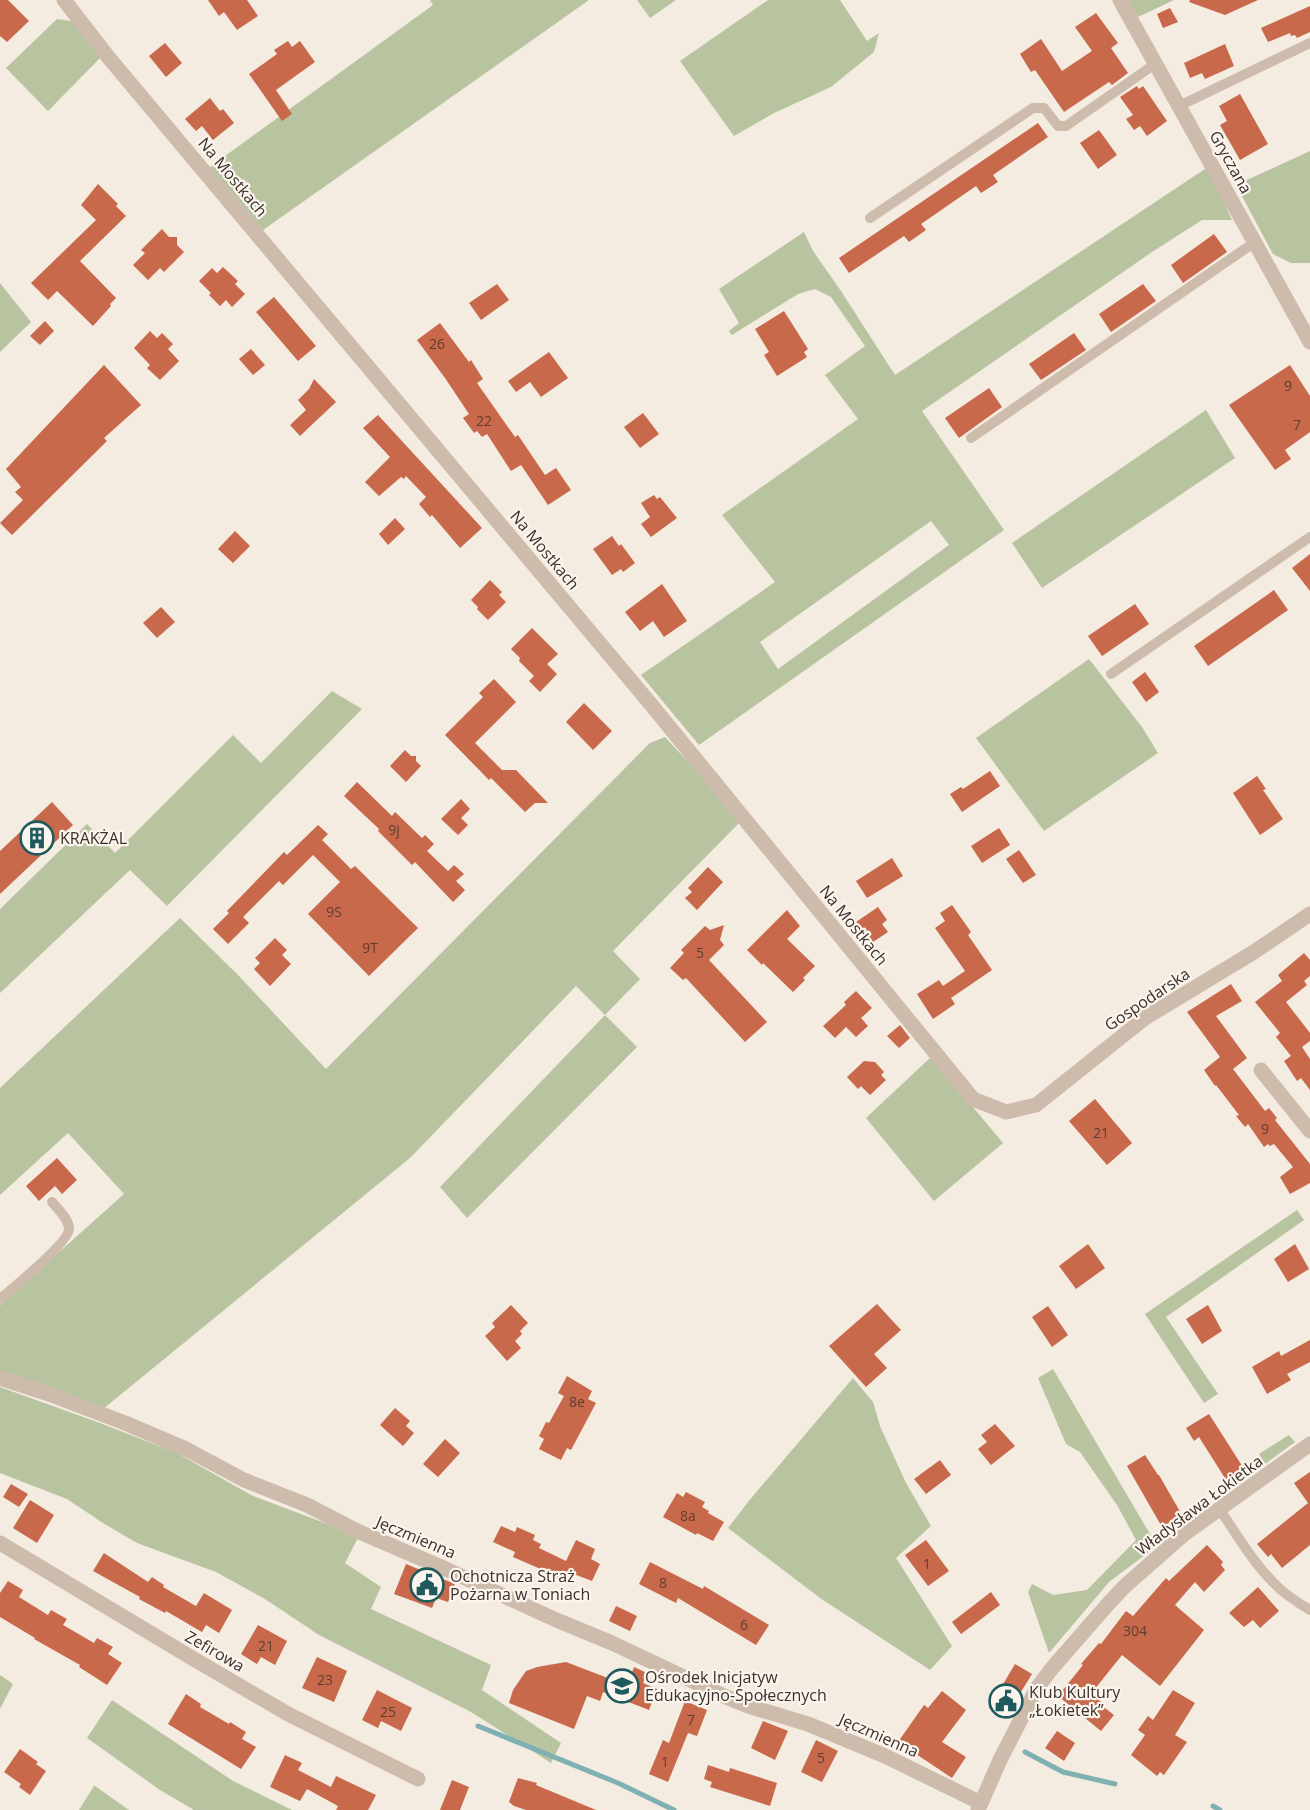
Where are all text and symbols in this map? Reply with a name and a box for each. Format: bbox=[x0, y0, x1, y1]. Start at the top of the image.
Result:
street label: Gryczana bbox=[1205, 127, 1257, 197]
street label: Na Mostkach bbox=[193, 133, 273, 221]
house number: 26 bbox=[429, 334, 445, 353]
house number: 9 bbox=[1284, 376, 1292, 395]
house number: 22 bbox=[476, 411, 492, 430]
house number: 7 bbox=[1293, 415, 1301, 434]
street label: Na Mostkach bbox=[505, 506, 585, 594]
building icon: KRAKŻAL bbox=[19, 820, 55, 856]
house number: 9j bbox=[388, 820, 400, 839]
place label: KRAKŻAL bbox=[60, 827, 127, 849]
street label: Na Mostkach bbox=[815, 880, 893, 970]
house number: 9S bbox=[326, 902, 342, 921]
house number: 9T bbox=[362, 938, 378, 957]
house number: 5 bbox=[696, 943, 704, 962]
street label: Gospodarska bbox=[1100, 962, 1194, 1036]
house number: 9 bbox=[1261, 1119, 1269, 1138]
house number: 21 bbox=[1093, 1123, 1109, 1142]
house number: 8e bbox=[569, 1392, 585, 1411]
street label: Władysława Łokietka bbox=[1131, 1450, 1267, 1560]
house number: 8a bbox=[680, 1506, 696, 1525]
street label: Jęczmienna bbox=[371, 1510, 459, 1564]
house number: 1 bbox=[923, 1554, 931, 1573]
place label: Ochotnicza Straż Pożarna w Toniach bbox=[450, 1565, 590, 1605]
public building icon: Ochotnicza Straż Pożarna w Toniach bbox=[409, 1567, 445, 1603]
house number: 8 bbox=[659, 1573, 667, 1592]
house number: 6 bbox=[740, 1615, 748, 1634]
house number: 304 bbox=[1123, 1621, 1147, 1640]
street label: Zefirowa bbox=[181, 1625, 249, 1677]
house number: 21 bbox=[258, 1636, 274, 1655]
place label: Ośrodek Inicjatyw Edukacyjno-Społecznych bbox=[645, 1666, 827, 1706]
school or university icon: Ośrodek Inicjatyw Edukacyjno-Społecznych bbox=[604, 1668, 640, 1704]
house number: 23 bbox=[317, 1670, 333, 1689]
place label: Klub Kultury „Łokietek” bbox=[1029, 1681, 1121, 1721]
public building icon: Klub Kultury „Łokietek” bbox=[988, 1683, 1024, 1719]
house number: 25 bbox=[380, 1702, 396, 1721]
street label: Jęczmienna bbox=[834, 1707, 922, 1762]
house number: 7 bbox=[687, 1710, 695, 1729]
house number: 5 bbox=[817, 1748, 825, 1767]
house number: 1 bbox=[661, 1752, 669, 1771]

